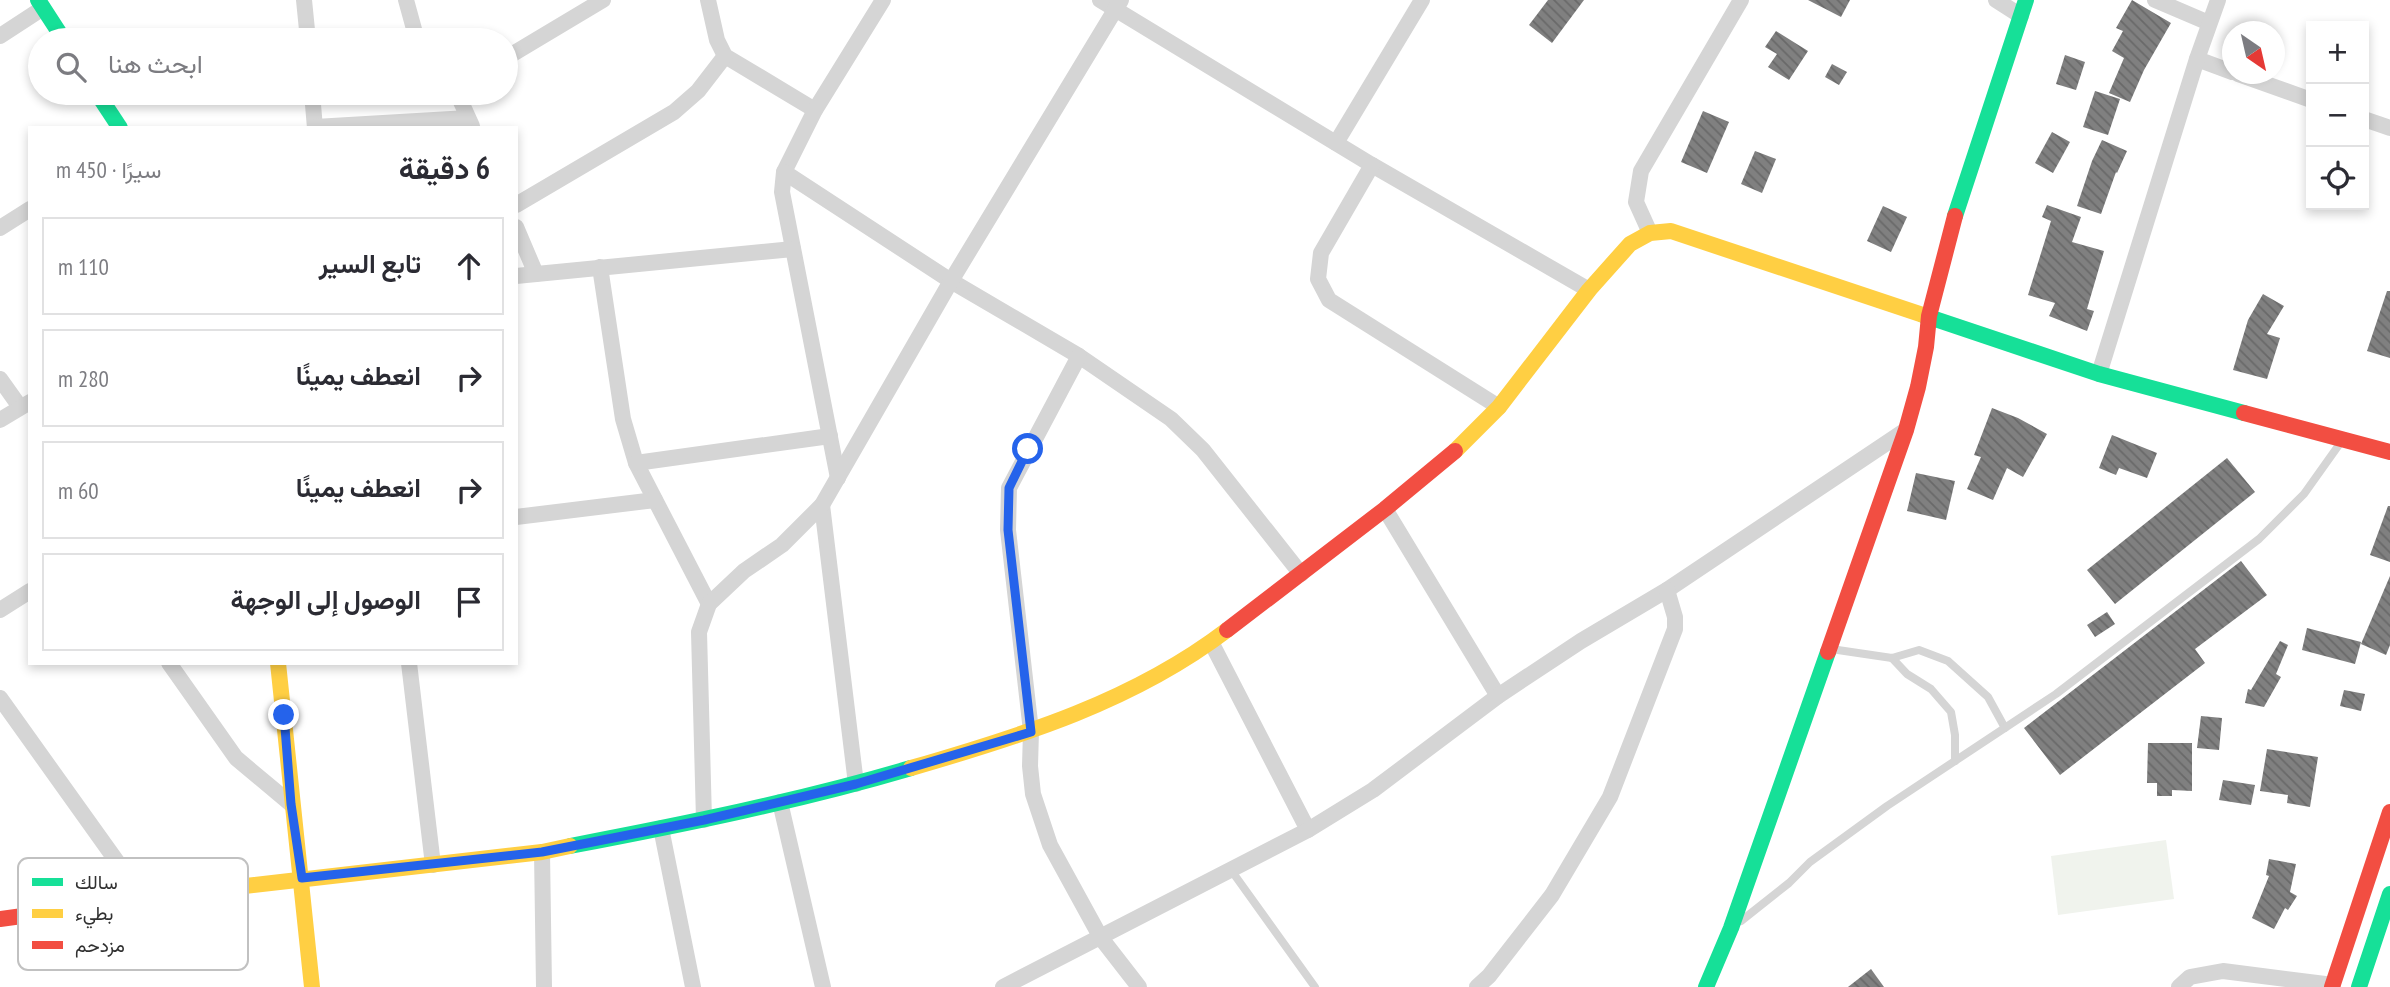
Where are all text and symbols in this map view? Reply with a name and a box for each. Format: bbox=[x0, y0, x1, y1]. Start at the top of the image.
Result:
north arrow bbox=[2222, 21, 2285, 84]
map controls bbox=[2306, 21, 2369, 210]
button: + bbox=[2306, 21, 2369, 84]
search box bbox=[28, 28, 518, 105]
text: ابحث هنا bbox=[108, 47, 203, 80]
icon: search bbox=[52, 48, 90, 86]
button: − bbox=[2306, 84, 2369, 147]
button: locate bbox=[2306, 147, 2369, 210]
text: 6 دقيقة bbox=[399, 148, 490, 187]
text: سيرًا · 450 m bbox=[56, 155, 162, 184]
text: تابع السير bbox=[319, 247, 421, 280]
icon: ahead bbox=[450, 247, 488, 285]
text: 110 m bbox=[58, 252, 109, 281]
text: انعطف يمينًا bbox=[296, 359, 421, 392]
icon: right bbox=[450, 359, 488, 397]
text: 280 m bbox=[58, 364, 109, 393]
route start bbox=[1012, 433, 1043, 464]
text: انعطف يمينًا bbox=[296, 471, 421, 504]
icon: right bbox=[450, 471, 488, 509]
text: 60 m bbox=[58, 476, 99, 505]
text: الوصول إلى الوجهة bbox=[231, 583, 421, 616]
icon: arrive bbox=[450, 583, 488, 621]
route end bbox=[268, 699, 299, 730]
legend bbox=[18, 858, 248, 970]
text: سالك bbox=[75, 870, 118, 894]
text: بطيء bbox=[75, 901, 113, 929]
text: مزدحم bbox=[75, 933, 125, 958]

